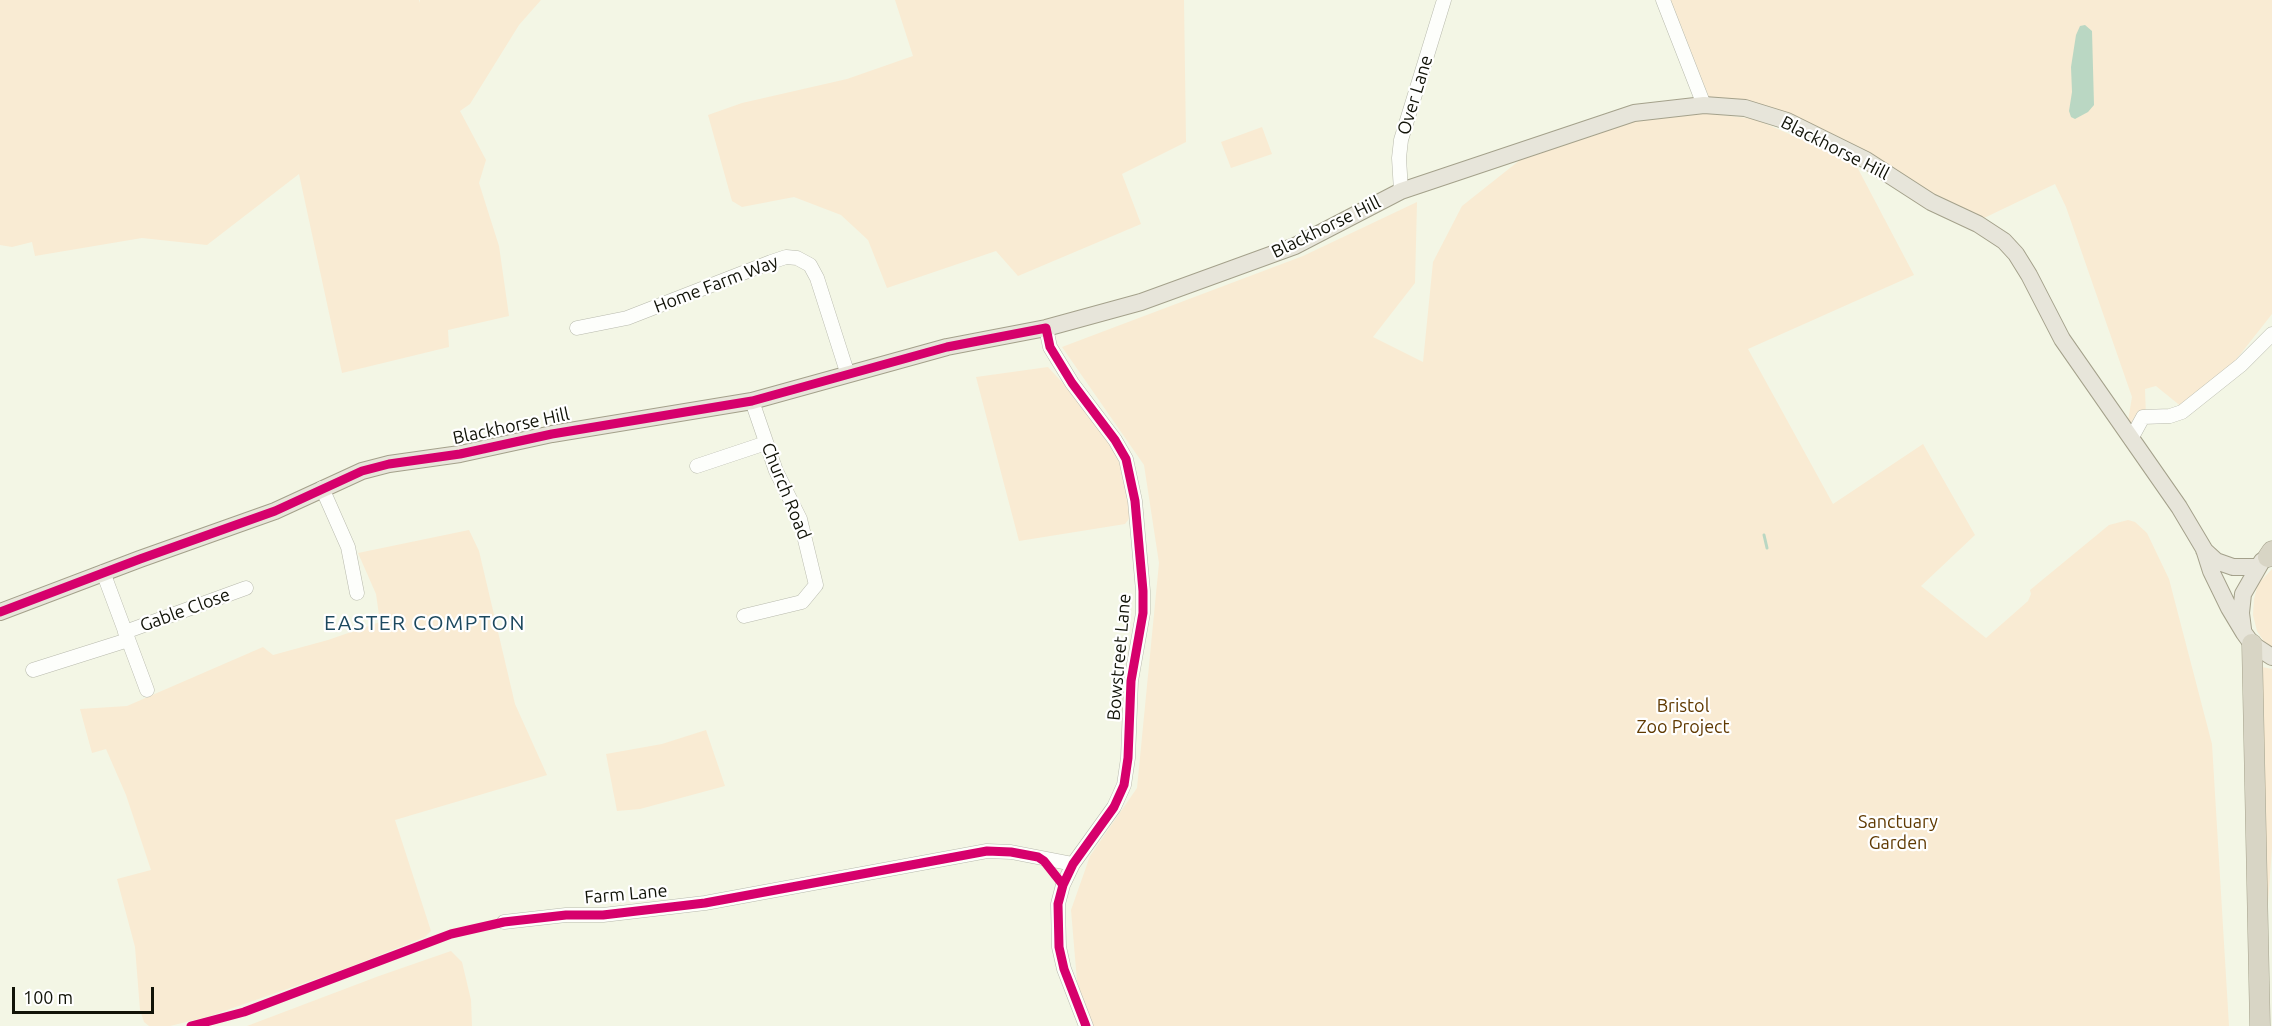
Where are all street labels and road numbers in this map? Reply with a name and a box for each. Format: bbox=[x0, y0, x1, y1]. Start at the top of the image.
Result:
street label: Over Lane bbox=[1393, 53, 1437, 137]
street label: Blackhorse Hill bbox=[1777, 111, 1893, 185]
street label: Blackhorse Hill bbox=[1268, 191, 1384, 263]
street label: Home Farm Way bbox=[651, 250, 781, 318]
street label: Blackhorse Hill bbox=[451, 403, 571, 449]
street label: Church Road bbox=[757, 439, 815, 543]
street label: Gable Close bbox=[137, 584, 233, 636]
street label: Bowstreet Lane bbox=[1103, 593, 1135, 721]
street label: Farm Lane bbox=[584, 880, 668, 908]

